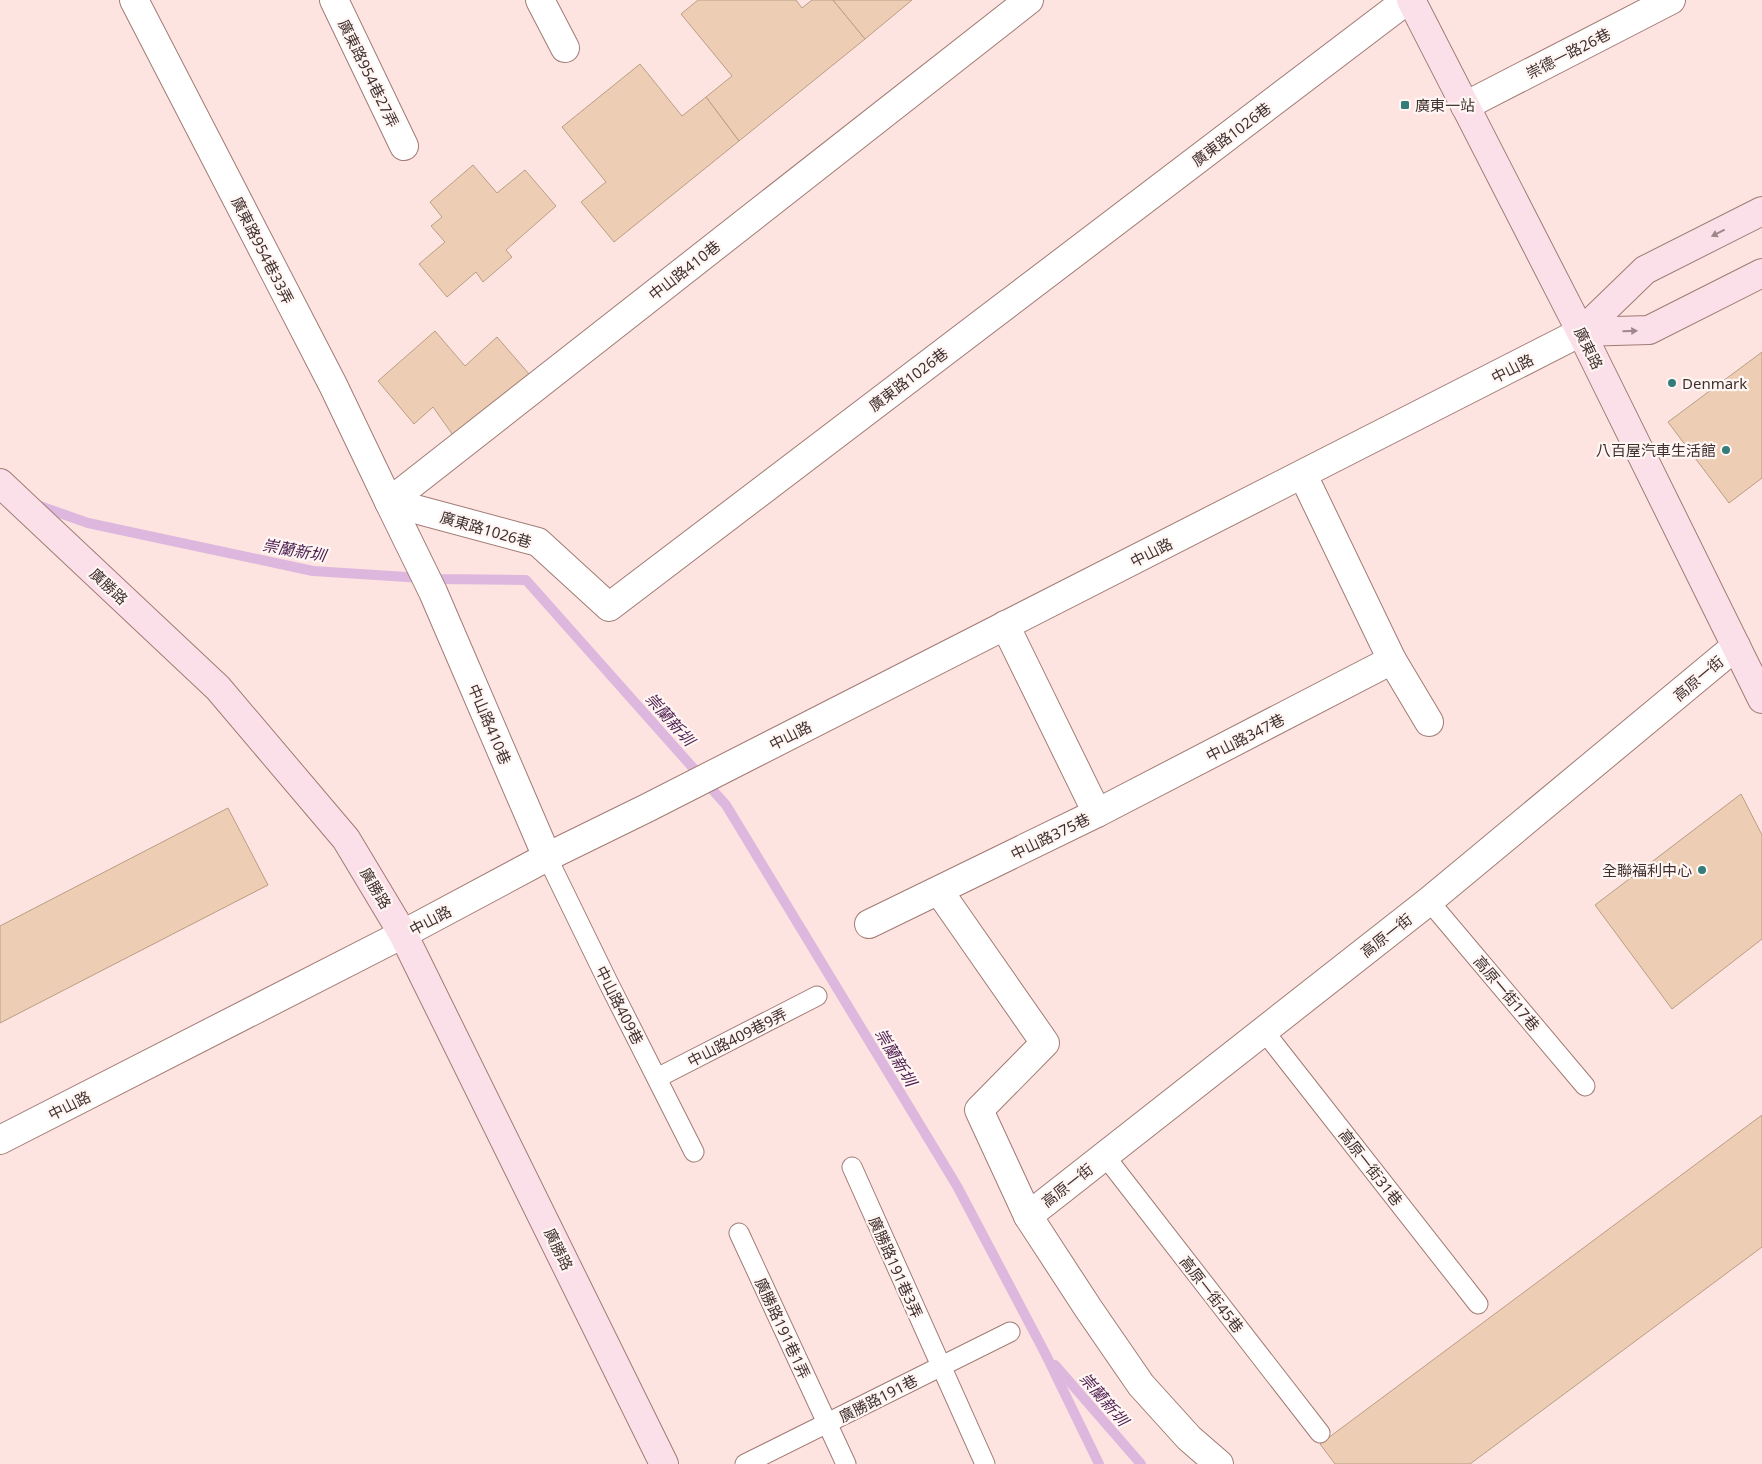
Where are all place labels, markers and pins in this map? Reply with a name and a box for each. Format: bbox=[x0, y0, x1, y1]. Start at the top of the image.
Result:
place label: 廣東一站 bbox=[1415, 95, 1475, 115]
marker: 廣東一站 bbox=[1399, 99, 1411, 111]
place label: Denmark bbox=[1682, 373, 1747, 393]
marker: Denmark bbox=[1666, 377, 1678, 389]
place label: 八百屋汽車生活館 bbox=[1596, 440, 1716, 460]
marker: 八百屋汽車生活館 bbox=[1720, 444, 1732, 456]
place label: 全聯福利中心 bbox=[1602, 860, 1692, 880]
marker: 全聯福利中心 bbox=[1696, 864, 1708, 876]

